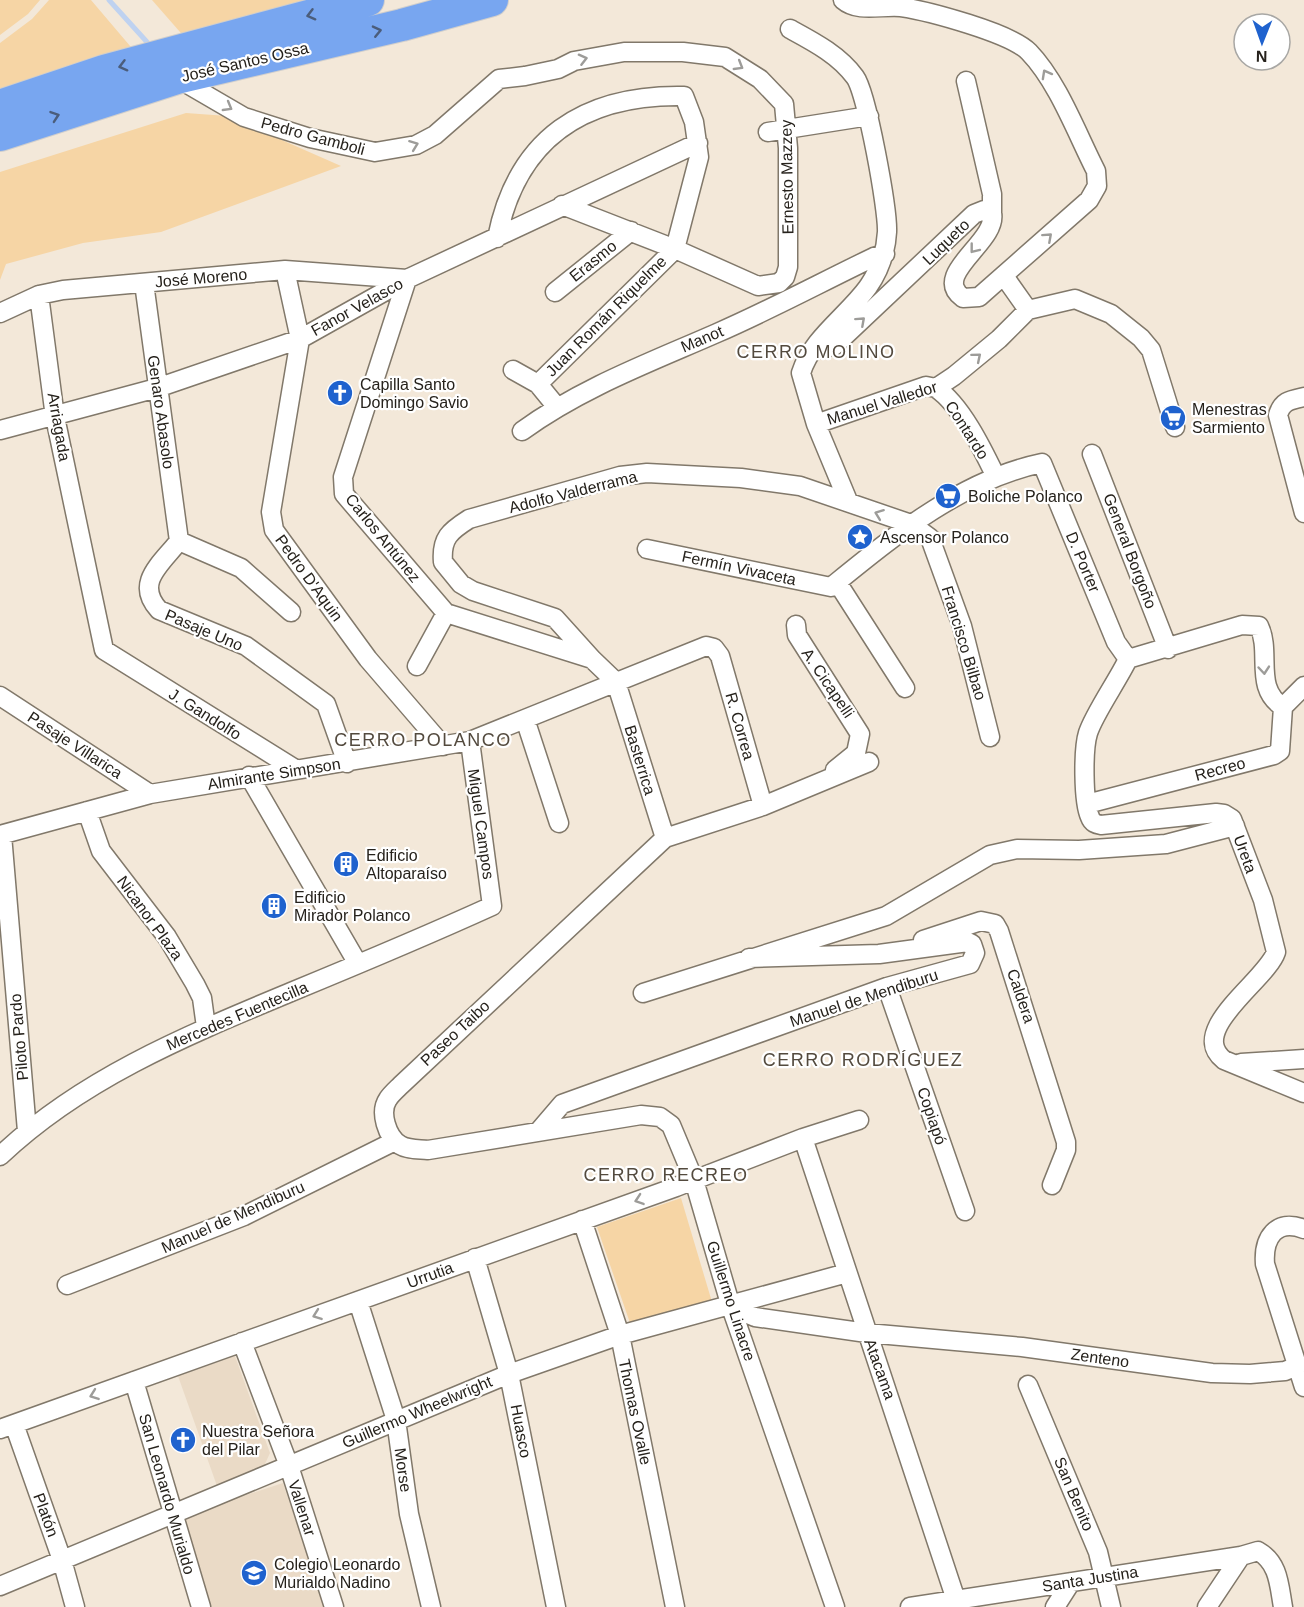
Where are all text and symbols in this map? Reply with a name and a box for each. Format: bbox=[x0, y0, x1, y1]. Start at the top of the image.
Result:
one-way arrow bbox=[306, 8, 317, 20]
north arrow bbox=[1232, 12, 1292, 72]
one-way arrow bbox=[372, 26, 382, 39]
street label: José Santos Ossa bbox=[180, 39, 310, 85]
text: N bbox=[1256, 48, 1268, 65]
one-way arrow bbox=[578, 54, 588, 67]
one-way arrow bbox=[733, 58, 743, 70]
one-way arrow bbox=[118, 59, 129, 71]
one-way arrow bbox=[1041, 70, 1053, 81]
one-way arrow bbox=[221, 100, 232, 112]
one-way arrow bbox=[50, 111, 60, 123]
street label: Pedro Gamboli bbox=[259, 114, 367, 158]
street label: Ernesto Mazzey bbox=[778, 120, 796, 234]
one-way arrow bbox=[408, 139, 419, 152]
street label: Luqueto bbox=[919, 216, 973, 268]
one-way arrow bbox=[1041, 233, 1052, 244]
street label: Erasmo bbox=[566, 237, 620, 285]
one-way arrow bbox=[971, 242, 982, 253]
street label: Juan Román Riquelme bbox=[542, 252, 670, 380]
street label: José Moreno bbox=[154, 265, 248, 290]
street label: Fanor Velasco bbox=[308, 275, 406, 339]
one-way arrow bbox=[855, 317, 865, 328]
street label: Manot bbox=[678, 322, 726, 356]
district label: CERRO MOLINO bbox=[736, 342, 896, 362]
street label: Genaro Abasolo bbox=[145, 354, 177, 470]
one-way arrow bbox=[970, 354, 981, 365]
place label: Capilla Santo Domingo Savio bbox=[360, 376, 469, 411]
church icon: Capilla Santo Domingo Savio bbox=[325, 378, 355, 408]
street label: Manuel Valledor bbox=[825, 378, 940, 428]
street label: Arriagada bbox=[45, 391, 73, 463]
street label: Contardo bbox=[942, 398, 992, 462]
place label: Menestras Sarmiento bbox=[1192, 401, 1267, 436]
supermarket icon: Menestras Sarmiento bbox=[1158, 403, 1188, 433]
street label: Adolfo Valderrama bbox=[507, 468, 639, 516]
supermarket icon: Boliche Polanco bbox=[933, 481, 963, 511]
place label: Boliche Polanco bbox=[968, 488, 1083, 505]
street label: Carlos Antúnez bbox=[342, 490, 424, 586]
street label: General Borgoño bbox=[1100, 491, 1160, 611]
one-way arrow bbox=[874, 508, 885, 521]
place icon: Ascensor Polanco bbox=[845, 522, 875, 552]
place label: Ascensor Polanco bbox=[880, 529, 1009, 546]
street label: D. Porter bbox=[1063, 529, 1104, 595]
street label: Pedro D'Aquin bbox=[272, 531, 346, 625]
street label: Fermín Vivaceta bbox=[680, 548, 798, 588]
street label: Francisco Bilbao bbox=[939, 584, 989, 702]
street label: Pasaje Uno bbox=[163, 606, 245, 654]
street label: A. Cicapelli bbox=[799, 645, 857, 721]
one-way arrow bbox=[1257, 665, 1270, 674]
street label: J. Gandolfo bbox=[166, 685, 244, 743]
street label: R. Correa bbox=[722, 690, 758, 762]
street label: Pasaje Villarica bbox=[25, 708, 125, 782]
street label: Basterrica bbox=[621, 723, 659, 797]
district label: CERRO POLANCO bbox=[334, 730, 512, 750]
street label: Recreo bbox=[1193, 754, 1247, 784]
street label: Almirante Simpson bbox=[206, 755, 342, 793]
street label: Miguel Campos bbox=[465, 768, 497, 880]
street label: Ureta bbox=[1230, 833, 1260, 875]
place label: Edificio Altoparaíso bbox=[366, 847, 447, 882]
building icon: Edificio Altoparaíso bbox=[331, 849, 361, 879]
street label: Nicanor Plaza bbox=[114, 873, 186, 963]
place label: Edificio Mirador Polanco bbox=[294, 889, 411, 924]
building icon: Edificio Mirador Polanco bbox=[259, 891, 289, 921]
street label: Manuel de Mendiburu bbox=[788, 966, 940, 1030]
street label: Caldera bbox=[1004, 967, 1038, 1025]
street label: Mercedes Fuentecilla bbox=[164, 978, 310, 1054]
street label: Piloto Pardo bbox=[7, 993, 31, 1081]
street label: Paseo Taibo bbox=[417, 997, 493, 1069]
district label: CERRO RODRÍGUEZ bbox=[763, 1050, 963, 1070]
street label: Copiapó bbox=[914, 1085, 950, 1147]
district label: CERRO RECREO bbox=[583, 1165, 749, 1185]
street label: Manuel de Mendiburu bbox=[159, 1178, 307, 1256]
one-way arrow bbox=[634, 1193, 645, 1206]
street label: Guillermo Linacre bbox=[704, 1239, 758, 1363]
street label: Urrutia bbox=[405, 1259, 456, 1291]
one-way arrow bbox=[312, 1308, 322, 1321]
street label: Atacama bbox=[861, 1336, 899, 1402]
street label: Zenteno bbox=[1070, 1345, 1130, 1371]
street label: Thomas Ovalle bbox=[616, 1358, 655, 1466]
street label: Guillermo Wheelwright bbox=[340, 1373, 495, 1451]
one-way arrow bbox=[89, 1388, 99, 1401]
street label: Huasco bbox=[507, 1403, 535, 1459]
street label: San Leonardo Murialdo bbox=[136, 1412, 198, 1576]
place label: Nuestra Señora del Pilar bbox=[202, 1423, 314, 1458]
church icon: Nuestra Señora del Pilar bbox=[168, 1425, 198, 1455]
street label: Morse bbox=[391, 1447, 415, 1493]
street label: San Benito bbox=[1051, 1455, 1097, 1533]
street label: Vallenar bbox=[285, 1478, 319, 1539]
street label: Platón bbox=[30, 1491, 62, 1539]
place label: Colegio Leonardo Murialdo Nadino bbox=[274, 1556, 400, 1591]
school or university icon: Colegio Leonardo Murialdo Nadino bbox=[239, 1558, 269, 1588]
street label: Santa Justina bbox=[1041, 1563, 1139, 1595]

